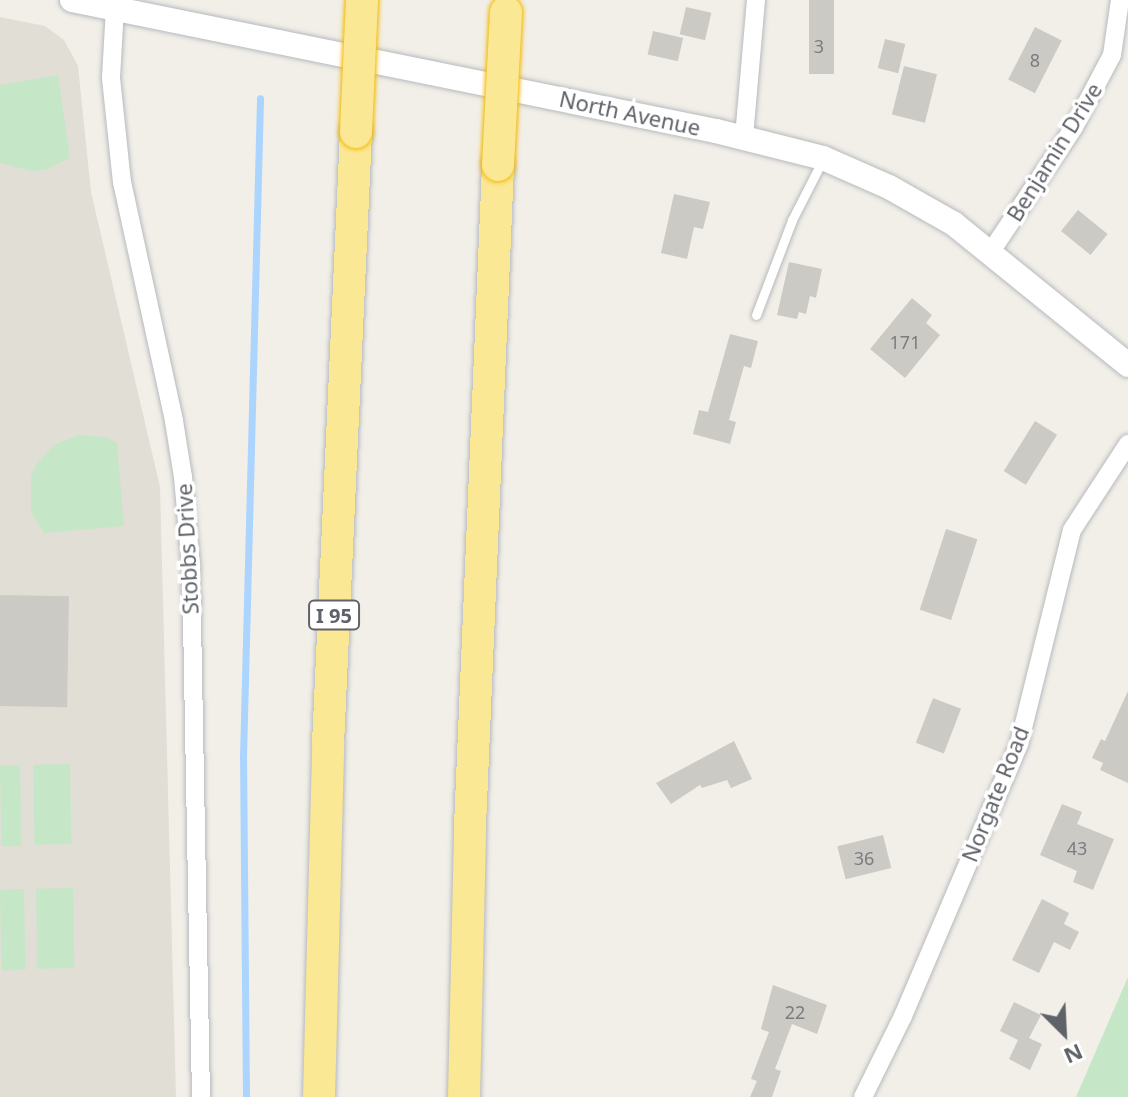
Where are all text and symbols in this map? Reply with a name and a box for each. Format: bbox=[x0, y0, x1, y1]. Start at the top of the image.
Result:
house number: 3 bbox=[814, 35, 824, 57]
house number: 8 bbox=[1030, 49, 1040, 71]
street label: Benjamin Drive bbox=[1001, 78, 1107, 226]
street label: North Avenue bbox=[557, 85, 703, 141]
house number: 171 bbox=[890, 331, 920, 353]
street label: Stobbs Drive bbox=[170, 483, 204, 615]
road number: I 95 bbox=[308, 599, 360, 631]
street label: Norgate Road bbox=[956, 722, 1034, 866]
house number: 43 bbox=[1067, 837, 1087, 859]
house number: 36 bbox=[854, 847, 874, 869]
north arrow bbox=[1024, 993, 1104, 1073]
house number: 22 bbox=[785, 1001, 805, 1023]
text: N bbox=[1059, 1038, 1088, 1072]

